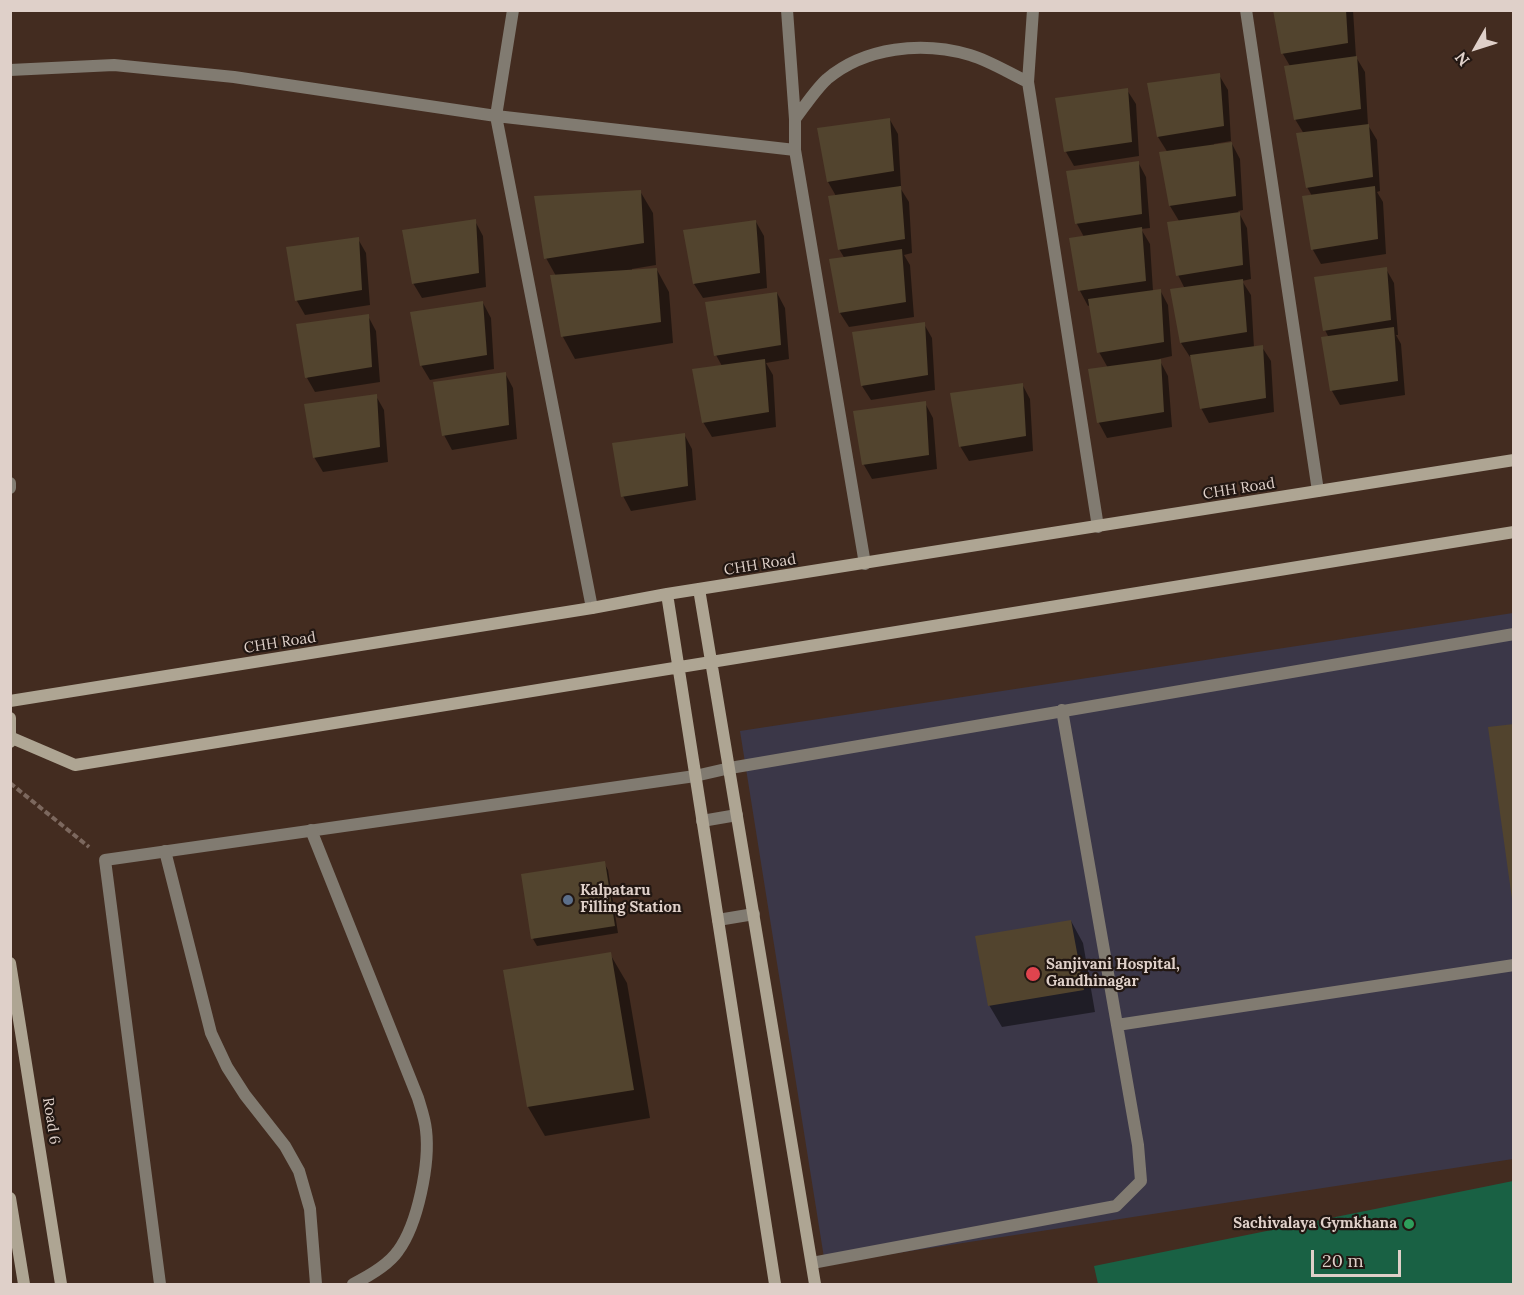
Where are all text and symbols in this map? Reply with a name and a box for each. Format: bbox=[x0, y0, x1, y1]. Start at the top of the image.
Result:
north arrow bbox=[1446, 18, 1506, 78]
text: N bbox=[1450, 48, 1474, 70]
street label: CHH Road bbox=[1202, 474, 1276, 504]
street label: CHH Road bbox=[723, 550, 797, 580]
street label: CHH Road bbox=[243, 628, 317, 658]
place label: Kalpataru Filling Station bbox=[580, 882, 681, 917]
marker: Kalpataru Filling Station bbox=[561, 893, 575, 907]
place label: Sanjivani Hospital, Gandhinagar bbox=[1046, 956, 1180, 991]
marker: Sanjivani Hospital, Gandhinagar bbox=[1024, 965, 1042, 983]
street label: Road 6 bbox=[38, 1096, 64, 1146]
place label: Sachivalaya Gymkhana bbox=[1233, 1215, 1397, 1233]
marker: Sachivalaya Gymkhana bbox=[1402, 1217, 1416, 1231]
scale bar bbox=[1314, 1238, 1404, 1276]
text: 20 m bbox=[1322, 1249, 1364, 1272]

